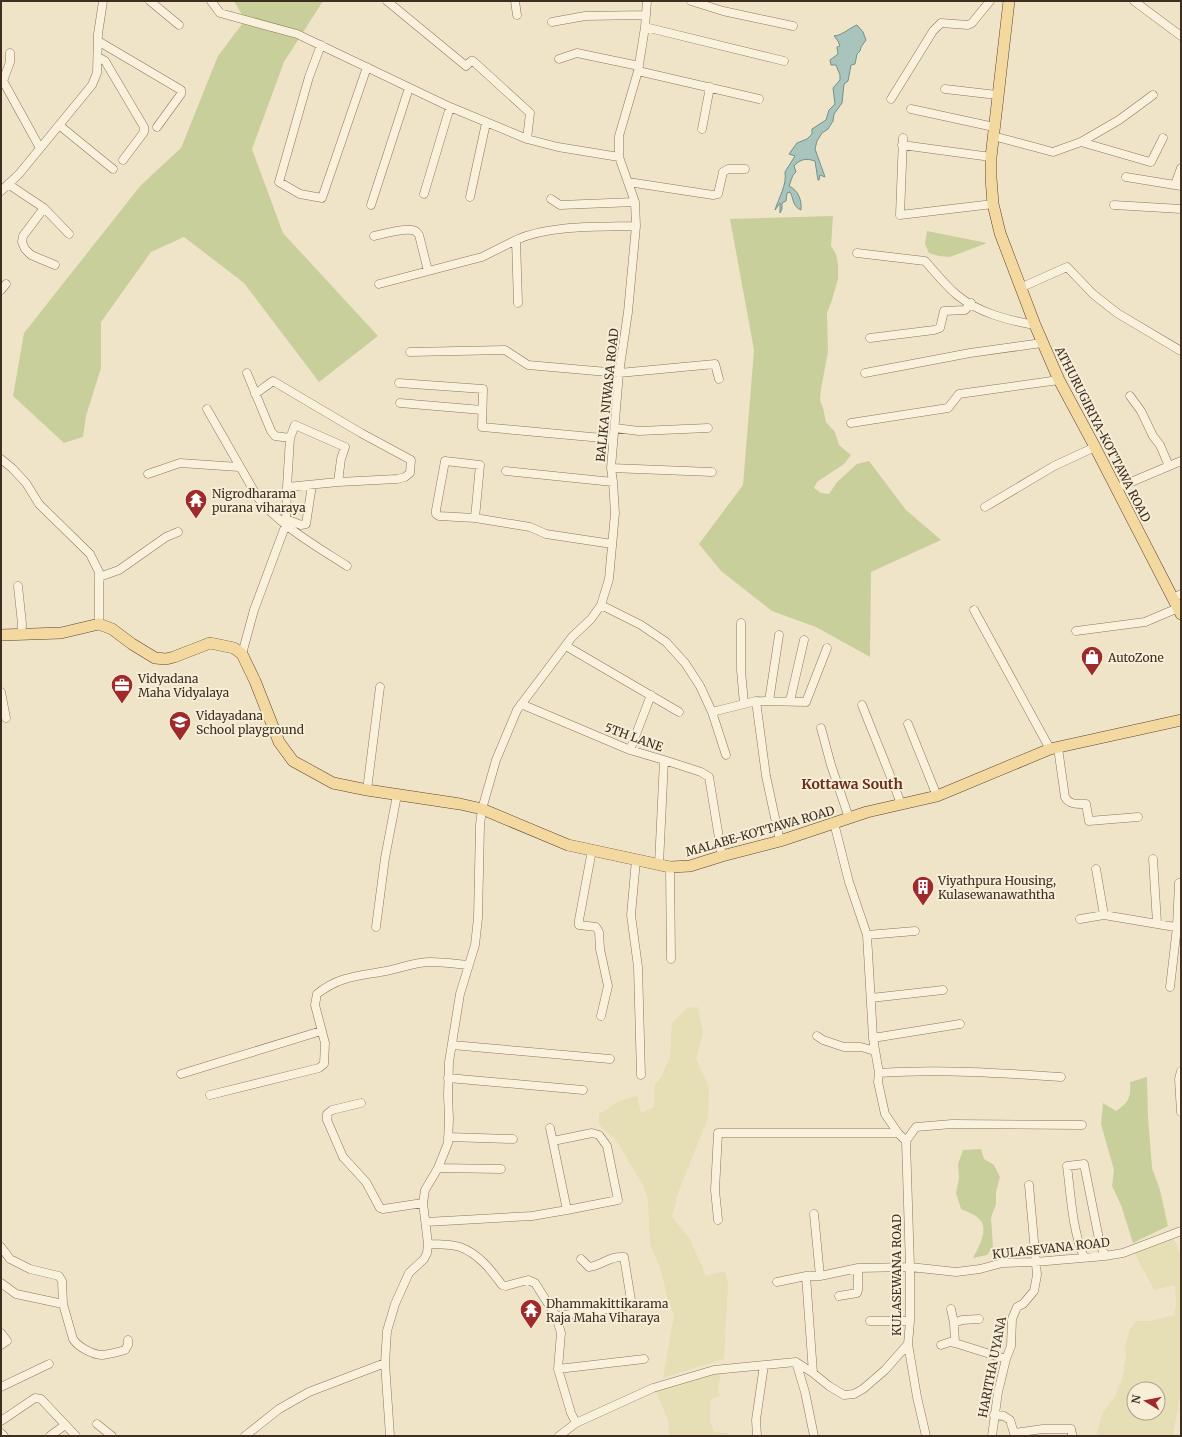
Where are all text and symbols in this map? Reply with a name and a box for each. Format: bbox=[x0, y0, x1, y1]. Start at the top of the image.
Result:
street label: BALIKA NIWASA ROAD bbox=[593, 327, 621, 463]
street label: ATHURUGIRIYA-KOTTAWA ROAD bbox=[1052, 343, 1154, 524]
place label: Nigrodharama purana viharaya bbox=[212, 486, 306, 515]
temple icon: Nigrodharama purana viharaya bbox=[183, 487, 209, 520]
shop icon: AutoZone bbox=[1079, 644, 1105, 677]
place label: AutoZone bbox=[1107, 650, 1164, 665]
place label: Vidyadana Maha Vidyalaya bbox=[137, 671, 230, 700]
office icon: Vidyadana Maha Vidyalaya bbox=[109, 672, 135, 705]
place label: Vidayadana School playground bbox=[195, 708, 304, 737]
school or university icon: Vidayadana School playground bbox=[167, 709, 193, 742]
street label: 5TH LANE bbox=[603, 720, 666, 755]
district label: Kottawa South bbox=[801, 775, 903, 793]
street label: MALABE-KOTTAWA ROAD bbox=[684, 803, 836, 859]
place label: Viyathpura Housing, Kulasewanawaththa bbox=[937, 873, 1056, 902]
building icon: Viyathpura Housing, Kulasewanawaththa bbox=[910, 874, 936, 907]
street label: KULASEWANA ROAD bbox=[889, 1214, 904, 1336]
street label: KULASEVANA ROAD bbox=[992, 1234, 1110, 1262]
place label: Dhammakittikarama Raja Maha Viharaya bbox=[546, 1296, 669, 1325]
temple icon: Dhammakittikarama Raja Maha Viharaya bbox=[518, 1297, 544, 1330]
street label: HARITHA UYANA bbox=[975, 1315, 1009, 1419]
north arrow bbox=[1126, 1381, 1166, 1421]
text: N bbox=[1129, 1393, 1144, 1405]

